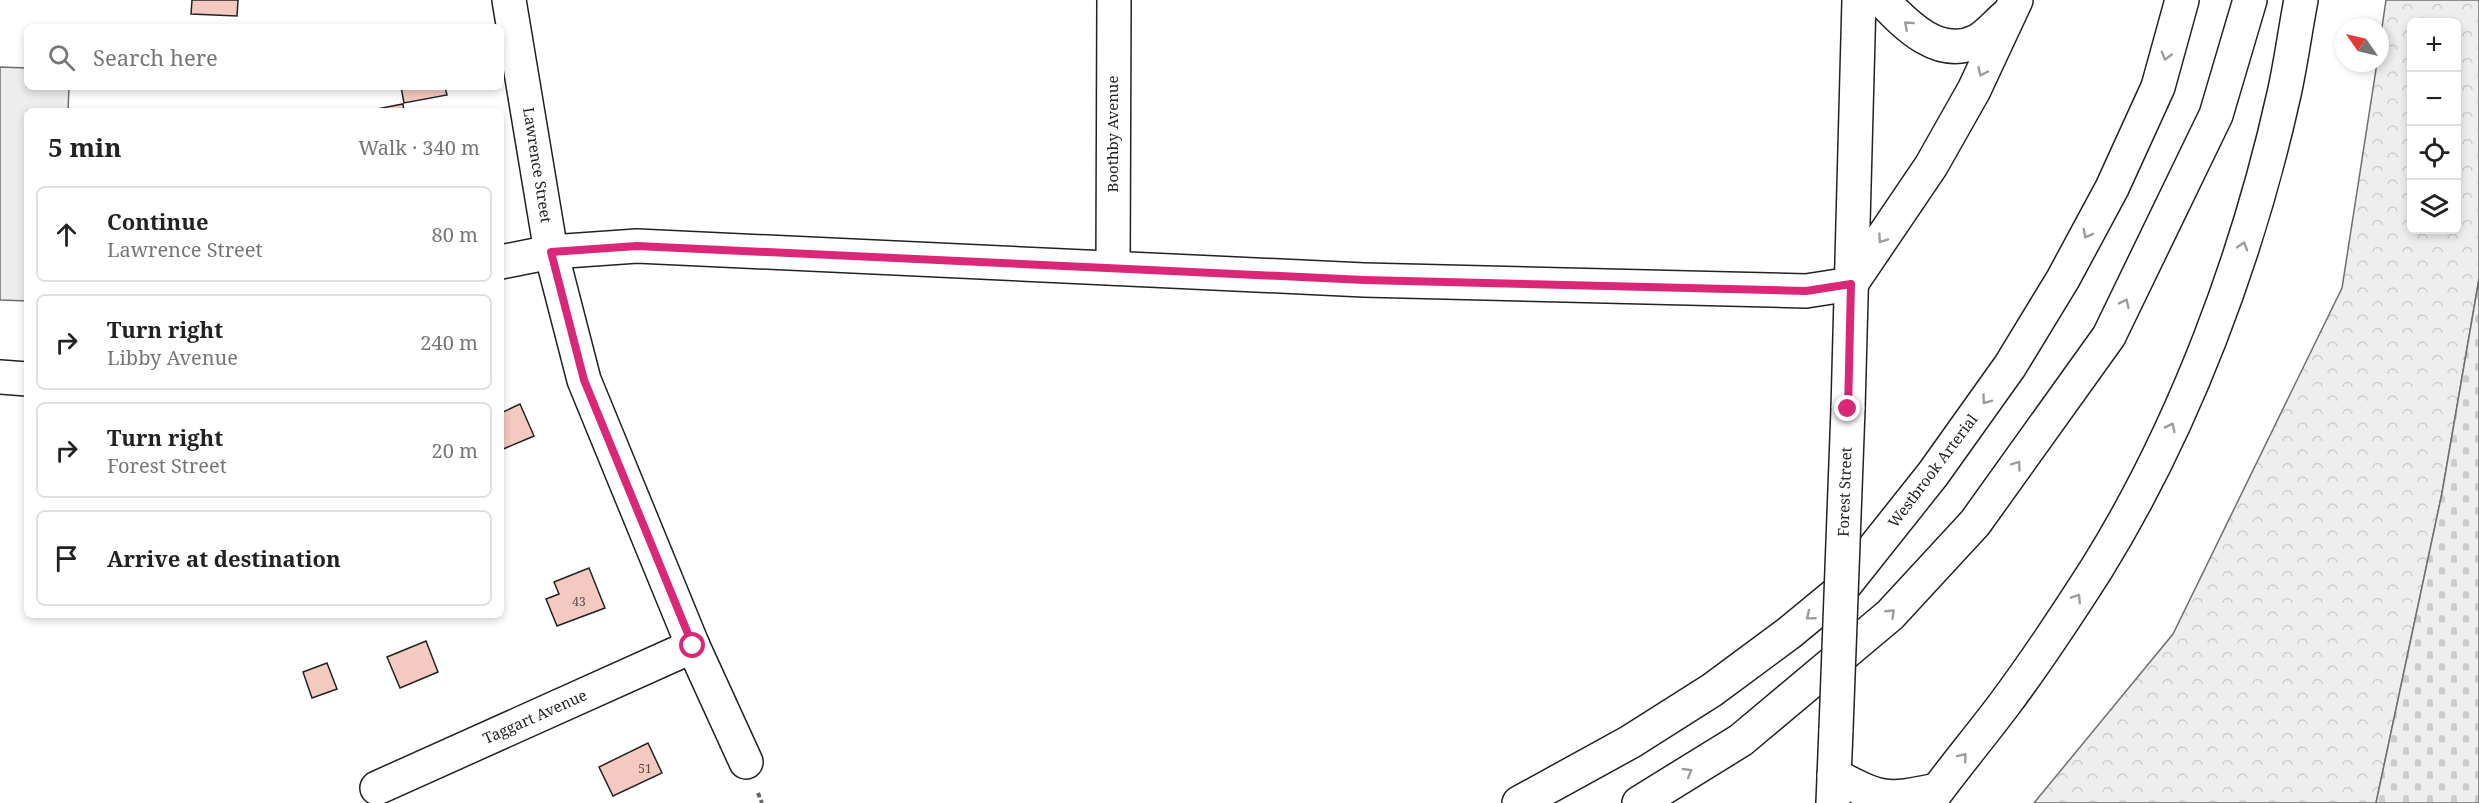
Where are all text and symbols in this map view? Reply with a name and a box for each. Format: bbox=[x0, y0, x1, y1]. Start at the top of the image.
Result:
north arrow bbox=[2335, 18, 2389, 72]
map controls bbox=[2407, 18, 2461, 234]
button: + bbox=[2407, 18, 2461, 72]
one-way arrow bbox=[1904, 21, 1915, 32]
search box bbox=[24, 24, 504, 90]
icon: search bbox=[45, 41, 78, 74]
text: Search here bbox=[93, 42, 218, 72]
one-way arrow bbox=[2161, 50, 2173, 61]
one-way arrow bbox=[1978, 66, 1990, 77]
button: − bbox=[2407, 72, 2461, 126]
street label: Boothby Avenue bbox=[1102, 76, 1122, 192]
street label: Lawrence Street bbox=[519, 106, 557, 224]
button: locate bbox=[2407, 126, 2461, 180]
text: 5 min bbox=[48, 129, 122, 165]
text: Walk · 340 m bbox=[358, 134, 480, 161]
button: layers bbox=[2407, 180, 2461, 234]
text: Continue bbox=[107, 206, 209, 236]
icon: ahead bbox=[50, 218, 83, 251]
text: 80 m bbox=[432, 221, 478, 248]
one-way arrow bbox=[2083, 228, 2094, 238]
one-way arrow bbox=[1878, 232, 1889, 243]
text: Lawrence Street bbox=[107, 236, 263, 263]
one-way arrow bbox=[2236, 241, 2248, 252]
one-way arrow bbox=[2118, 299, 2130, 310]
text: Turn right bbox=[107, 314, 223, 344]
icon: right bbox=[50, 326, 83, 359]
text: 240 m bbox=[420, 329, 478, 356]
text: Libby Avenue bbox=[107, 344, 238, 371]
one-way arrow bbox=[1982, 394, 1993, 405]
route end bbox=[1834, 395, 1860, 421]
street label: Westbrook Arterial bbox=[1883, 409, 1982, 531]
text: Turn right bbox=[107, 422, 223, 452]
one-way arrow bbox=[2164, 423, 2175, 434]
icon: right bbox=[50, 434, 83, 467]
text: 20 m bbox=[432, 437, 478, 464]
street label: Forest Street bbox=[1832, 447, 1856, 537]
text: Forest Street bbox=[107, 452, 227, 479]
one-way arrow bbox=[2009, 460, 2020, 471]
icon: arrive bbox=[50, 542, 83, 575]
text: Arrive at destination bbox=[107, 543, 341, 573]
house number: 43 bbox=[572, 593, 586, 610]
one-way arrow bbox=[2070, 594, 2081, 605]
one-way arrow bbox=[1806, 609, 1817, 620]
one-way arrow bbox=[1883, 610, 1894, 621]
route start bbox=[679, 632, 705, 658]
street label: Taggart Avenue bbox=[480, 684, 590, 748]
one-way arrow bbox=[1956, 752, 1967, 763]
house number: 51 bbox=[638, 760, 652, 777]
one-way arrow bbox=[1682, 768, 1692, 780]

